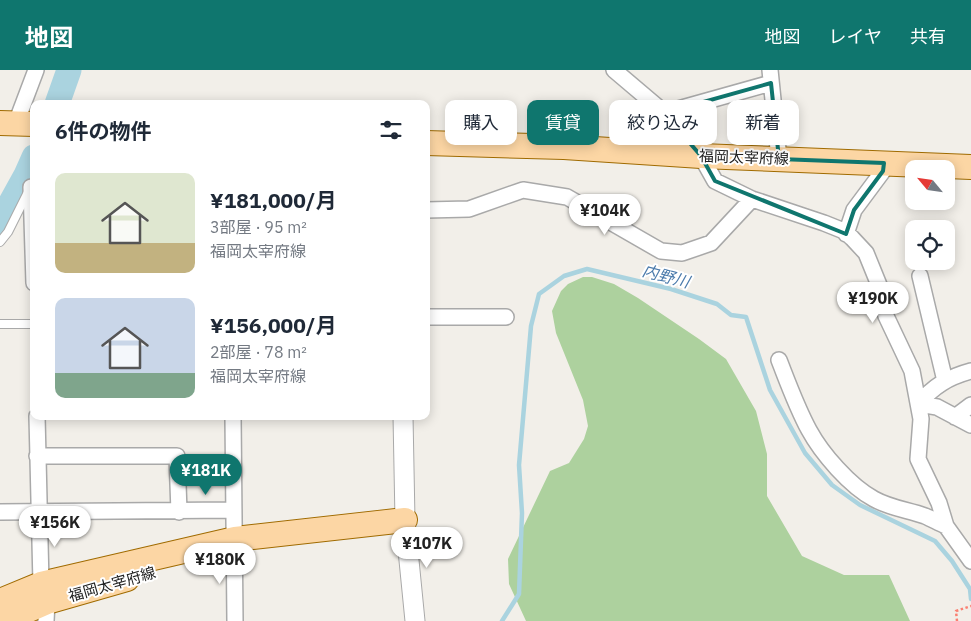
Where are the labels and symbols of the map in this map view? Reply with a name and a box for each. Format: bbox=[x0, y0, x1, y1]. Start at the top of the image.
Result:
street label: 福岡太宰府線 bbox=[699, 146, 789, 168]
north arrow bbox=[905, 160, 955, 210]
pin: ¥104K bbox=[570, 194, 640, 236]
water label: 内野川 bbox=[640, 260, 694, 292]
pin: ¥190K bbox=[838, 282, 908, 324]
pin: ¥181K bbox=[171, 454, 241, 496]
pin: ¥156K bbox=[20, 506, 90, 548]
pin: ¥107K bbox=[392, 526, 462, 569]
pin: ¥180K bbox=[185, 542, 255, 585]
street label: 福岡太宰府線 bbox=[66, 562, 158, 606]

